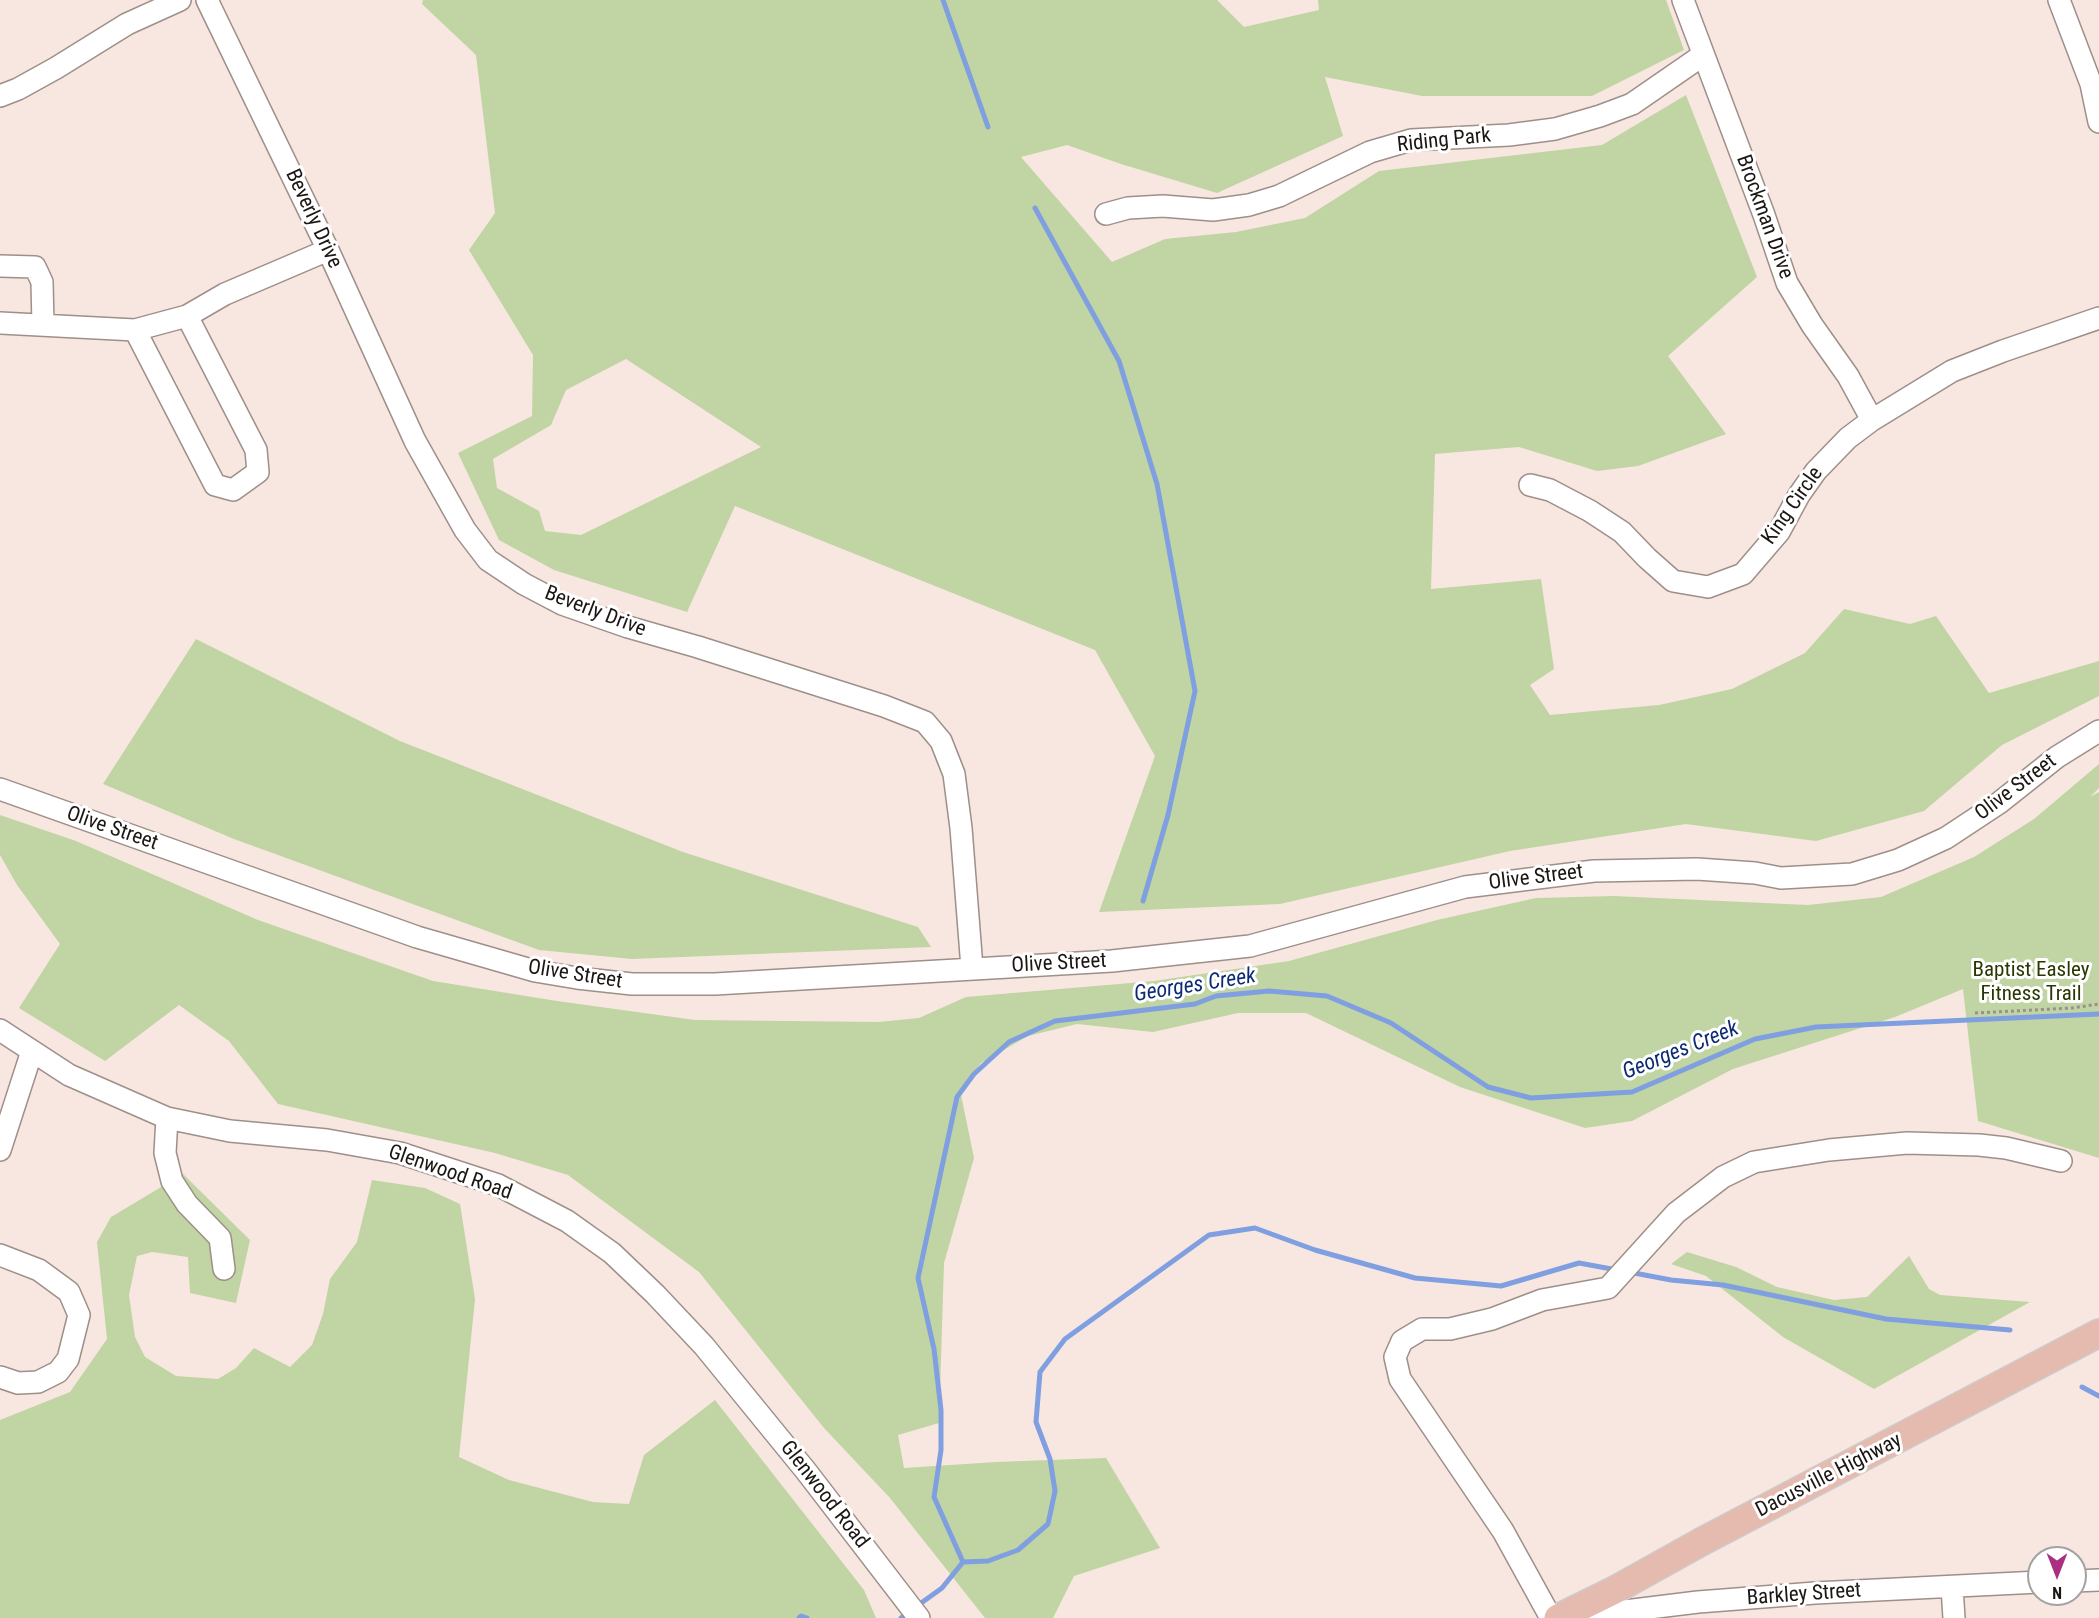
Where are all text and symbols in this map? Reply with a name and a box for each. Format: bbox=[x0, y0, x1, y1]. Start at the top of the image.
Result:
street label: Riding Park bbox=[1396, 124, 1492, 158]
street label: Brockman Drive bbox=[1730, 152, 1798, 282]
street label: Beverly Drive bbox=[279, 165, 347, 273]
street label: King Circle bbox=[1757, 462, 1829, 550]
street label: Beverly Drive bbox=[541, 581, 649, 643]
street label: Olive Street bbox=[1970, 749, 2062, 827]
street label: Olive Street bbox=[63, 802, 161, 856]
street label: Olive Street bbox=[1487, 860, 1585, 896]
street label: Olive Street bbox=[1011, 949, 1107, 979]
street label: Olive Street bbox=[526, 955, 624, 995]
park label: Baptist Easley Fitness Trail bbox=[1973, 958, 2089, 1008]
water label: Georges Creek bbox=[1132, 963, 1258, 1009]
water label: Georges Creek bbox=[1619, 1016, 1743, 1086]
street label: Glenwood Road bbox=[385, 1140, 515, 1206]
street label: Dacusville Highway bbox=[1752, 1428, 1906, 1524]
street label: Glenwood Road bbox=[774, 1436, 874, 1554]
north arrow bbox=[2027, 1546, 2087, 1606]
street label: Barkley Street bbox=[1746, 1578, 1862, 1612]
text: N bbox=[2052, 1583, 2062, 1602]

